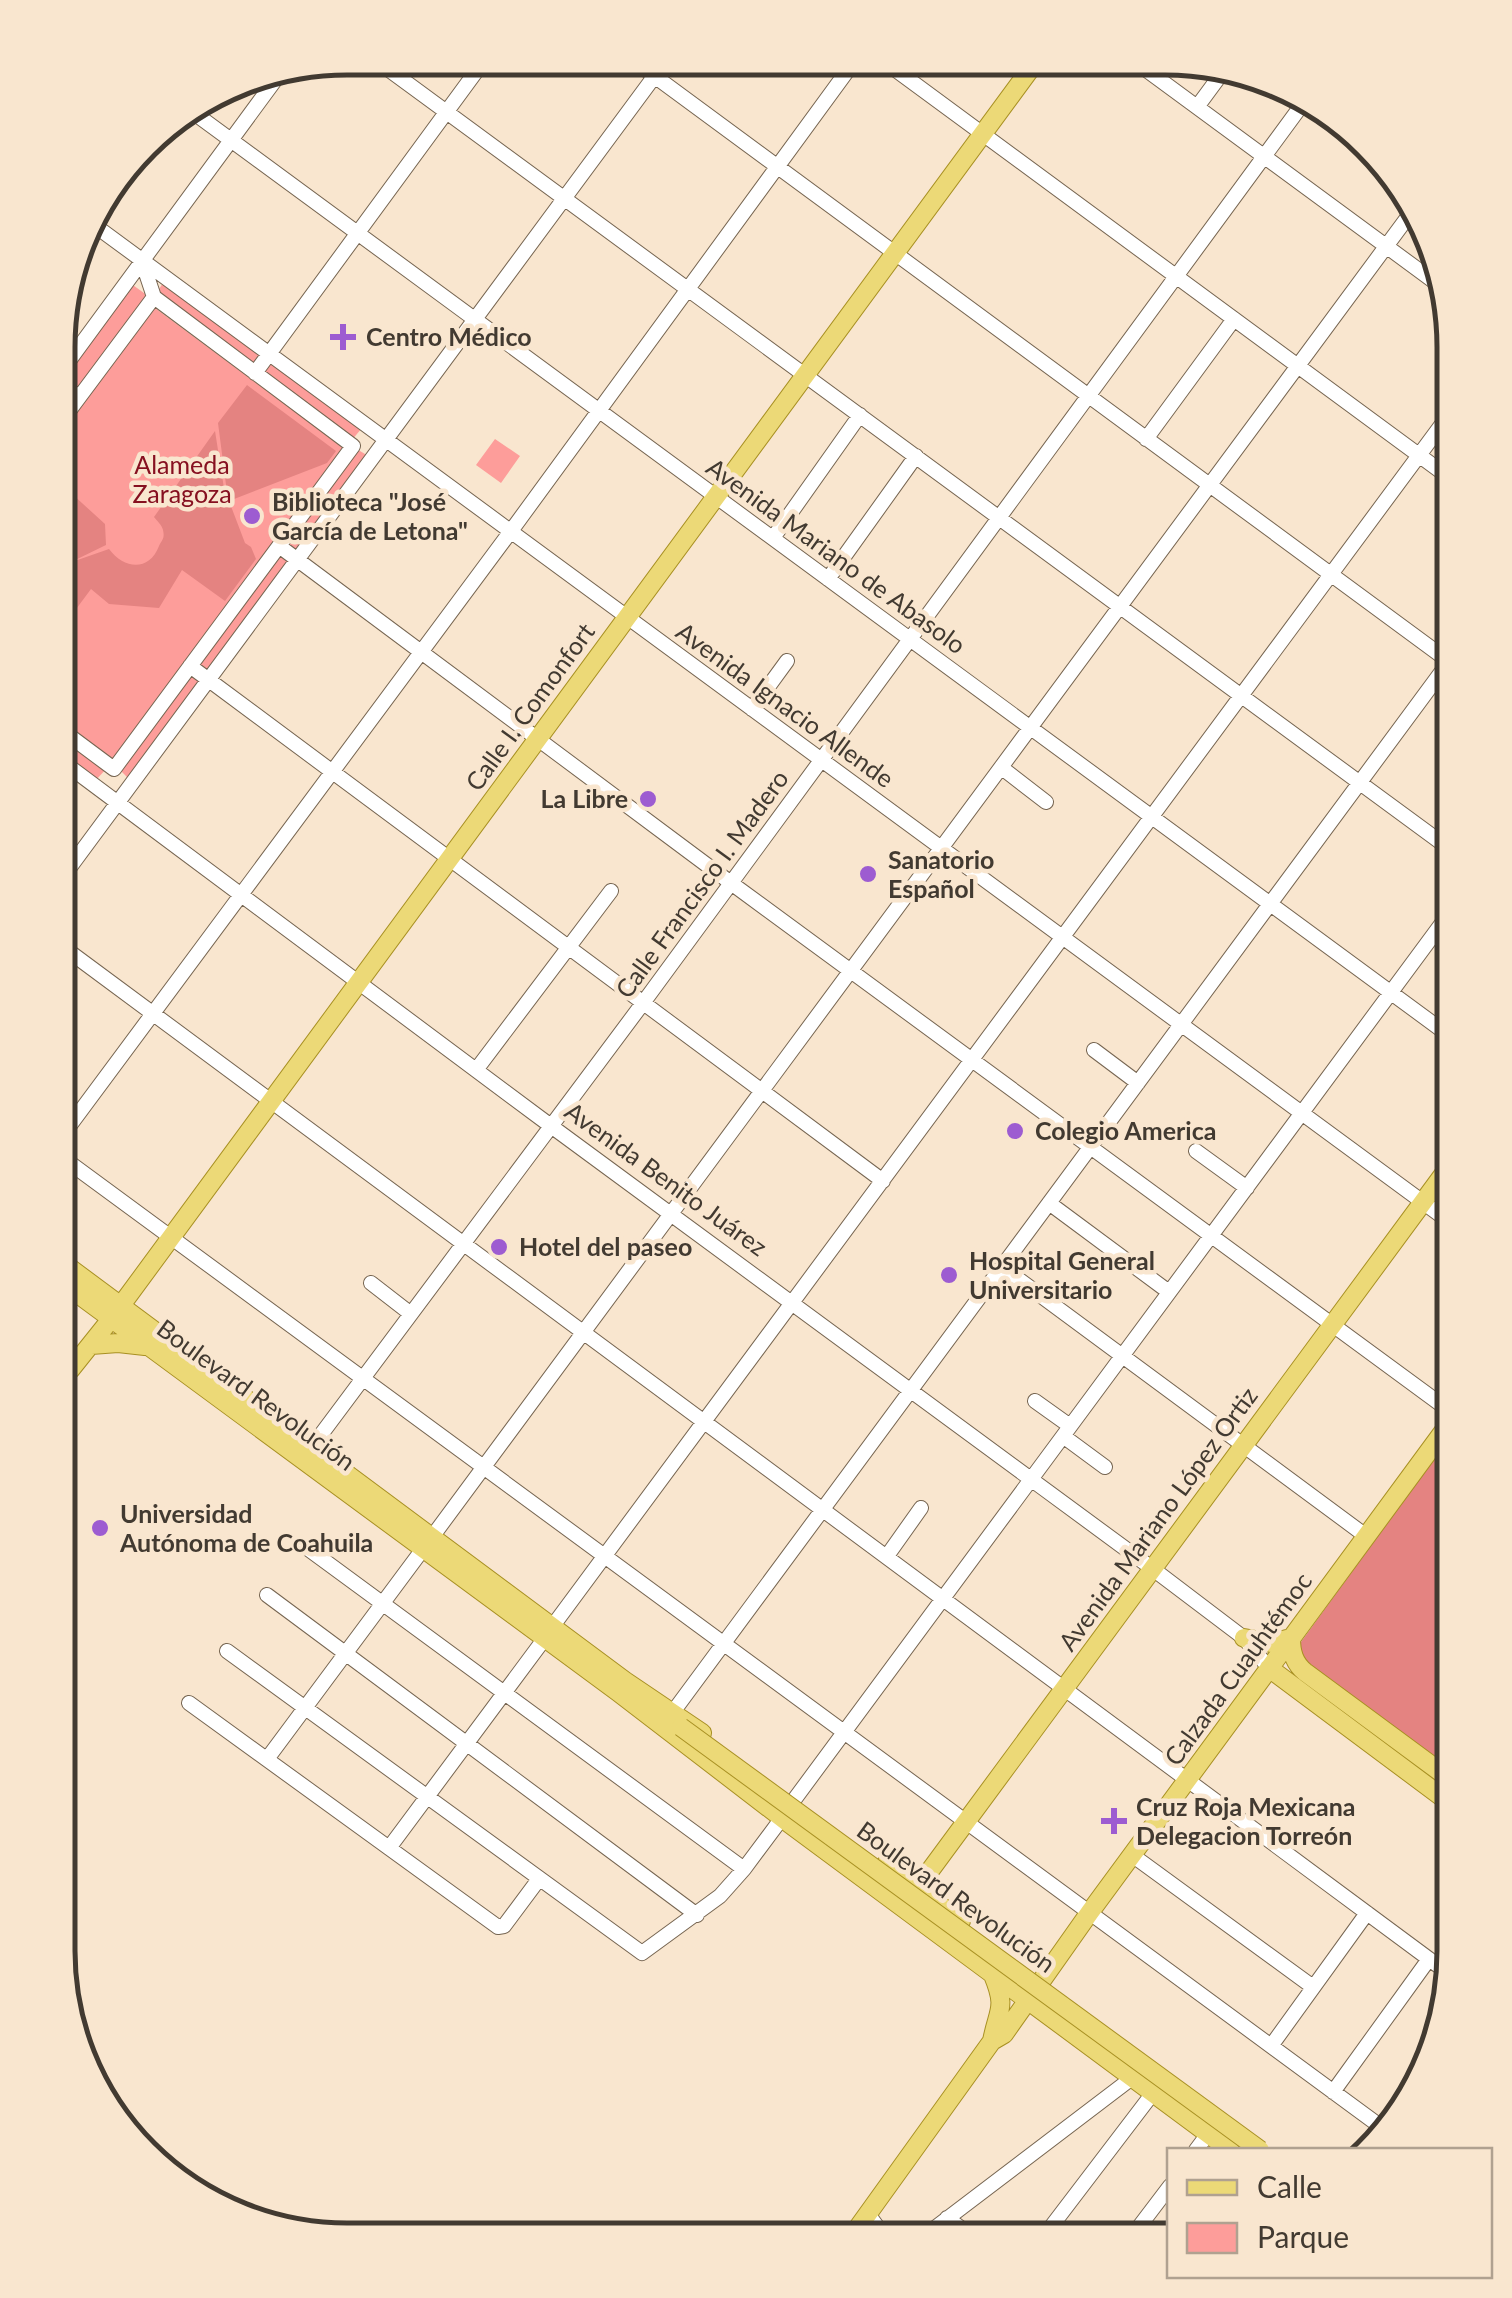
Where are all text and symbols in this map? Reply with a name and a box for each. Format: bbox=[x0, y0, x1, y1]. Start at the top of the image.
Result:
place label: Centro Médico bbox=[366, 321, 532, 351]
marker: Centro Médico bbox=[330, 324, 356, 350]
park label: Alameda Zaragoza bbox=[132, 449, 232, 508]
street label: Avenida Mariano de Abasolo bbox=[701, 451, 972, 659]
place label: Biblioteca "José García de Letona" bbox=[272, 486, 468, 545]
marker: Biblioteca "José García de Letona" bbox=[241, 505, 263, 527]
street label: Avenida Ignacio Allende bbox=[671, 615, 900, 793]
street label: Calle I. Comonfort bbox=[458, 617, 600, 796]
street label: Calle Francisco I. Madero bbox=[608, 764, 794, 1003]
place label: La Libre bbox=[540, 783, 628, 813]
marker: La Libre bbox=[637, 788, 659, 810]
place label: Sanatorio Español bbox=[888, 844, 994, 903]
marker: Sanatorio Español bbox=[857, 863, 879, 885]
street label: Avenida Benito Juárez bbox=[560, 1095, 773, 1261]
place label: Colegio America bbox=[1035, 1115, 1216, 1145]
marker: Colegio America bbox=[1004, 1120, 1026, 1142]
place label: Hotel del paseo bbox=[519, 1231, 692, 1261]
marker: Hotel del paseo bbox=[488, 1236, 510, 1258]
place label: Hospital General Universitario bbox=[969, 1245, 1155, 1304]
marker: Hospital General Universitario bbox=[938, 1264, 960, 1286]
street label: Boulevard Revolución bbox=[152, 1312, 361, 1476]
street label: Avenida Mariano López Ortiz bbox=[1051, 1381, 1263, 1656]
place label: Universidad Autónoma de Coahuila bbox=[119, 1498, 373, 1557]
marker: Universidad Autónoma de Coahuila bbox=[89, 1517, 111, 1539]
street label: Calzada Cuauhtémoc bbox=[1157, 1566, 1317, 1771]
place label: Cruz Roja Mexicana Delegacion Torreón bbox=[1136, 1791, 1356, 1850]
marker: Cruz Roja Mexicana Delegacion Torreón bbox=[1101, 1808, 1127, 1834]
street label: Boulevard Revolución bbox=[852, 1814, 1061, 1978]
legend bbox=[1167, 2148, 1492, 2278]
text: Calle bbox=[1257, 2168, 1322, 2204]
text: Parque bbox=[1257, 2218, 1349, 2254]

